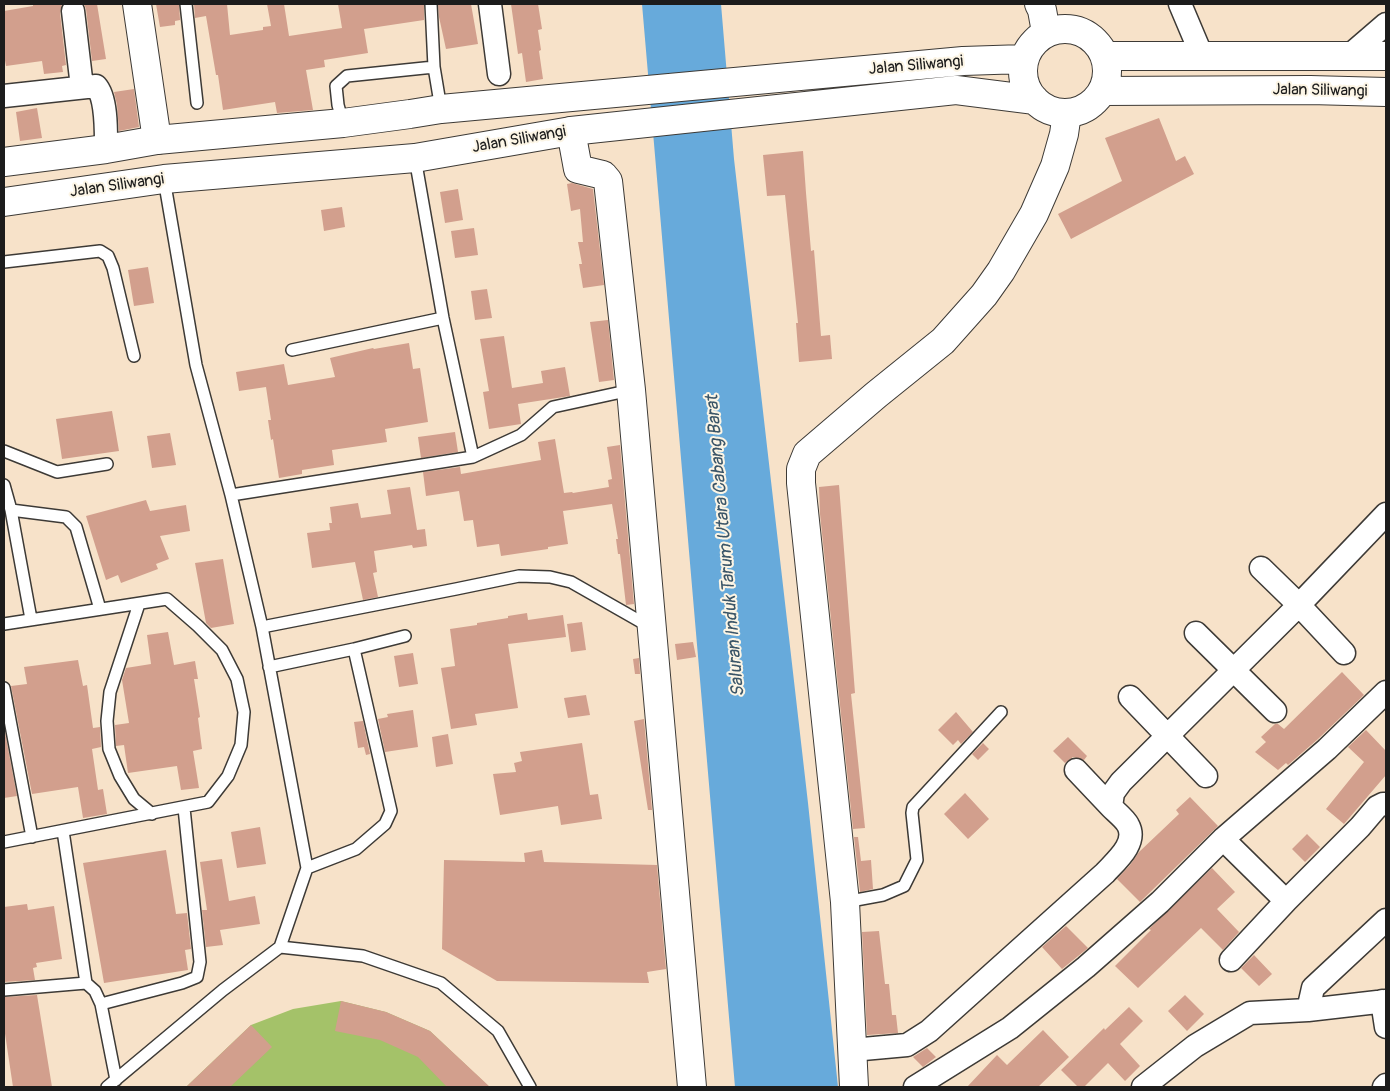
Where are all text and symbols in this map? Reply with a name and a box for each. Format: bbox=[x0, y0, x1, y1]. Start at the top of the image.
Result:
street label: Jalan Siliwangi bbox=[868, 52, 964, 80]
street label: Jalan Siliwangi bbox=[1272, 81, 1368, 101]
street label: Jalan Siliwangi bbox=[471, 122, 567, 158]
street label: Jalan Siliwangi bbox=[69, 170, 165, 202]
water label: Saluran Induk Tarum Utara Cabang Barat bbox=[702, 394, 750, 698]

